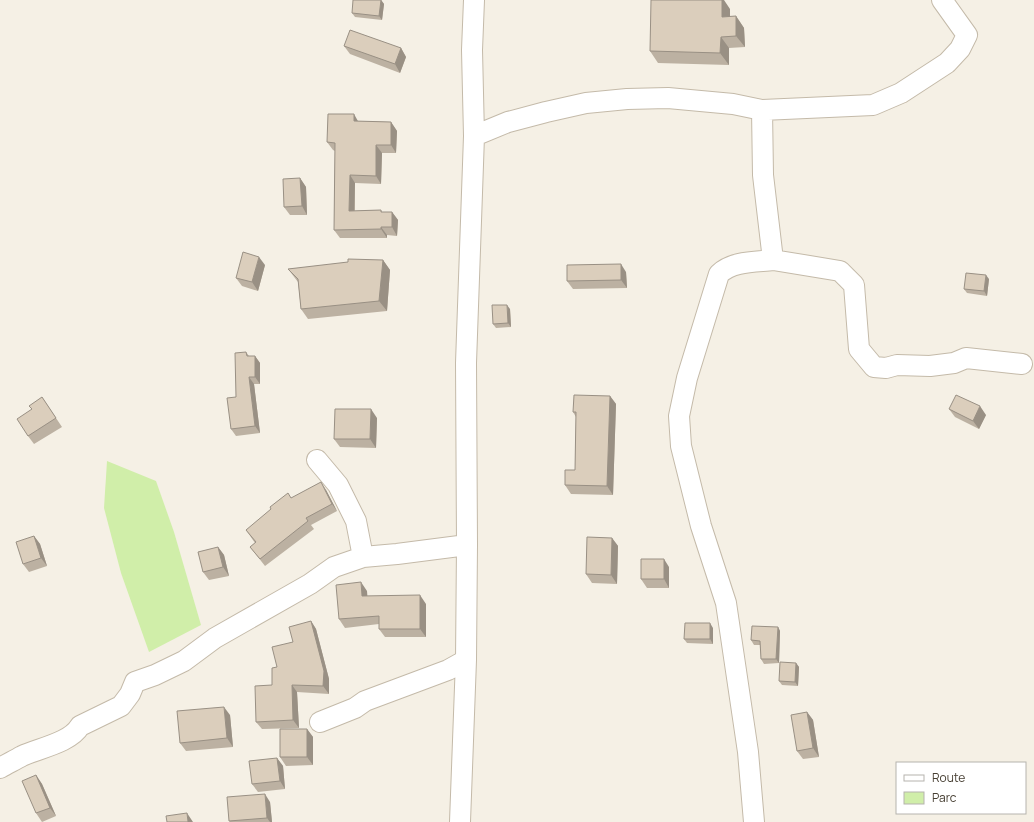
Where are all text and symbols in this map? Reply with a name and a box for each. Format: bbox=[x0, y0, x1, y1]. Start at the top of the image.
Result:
legend bbox=[896, 762, 1026, 814]
text: Route bbox=[932, 769, 965, 786]
text: Parc bbox=[932, 789, 957, 806]

